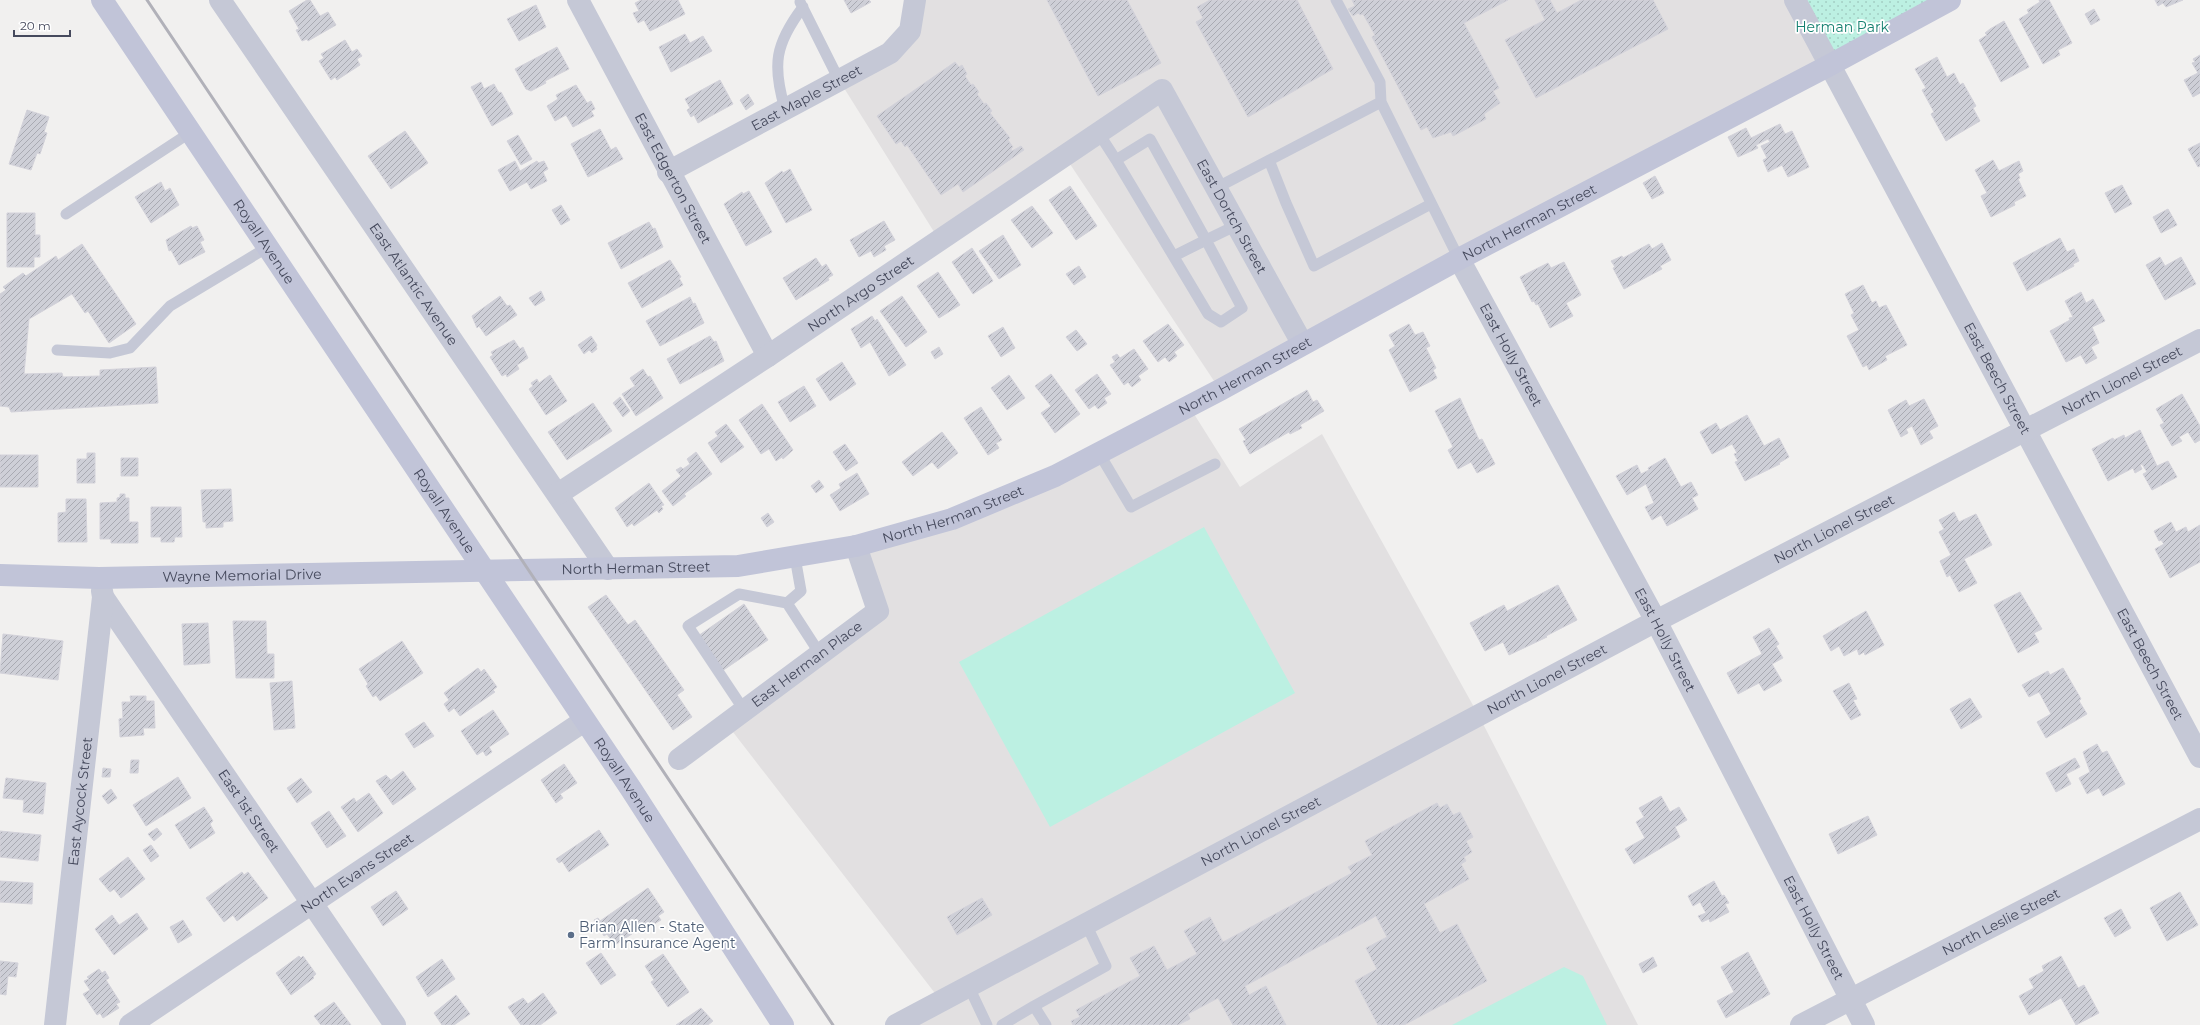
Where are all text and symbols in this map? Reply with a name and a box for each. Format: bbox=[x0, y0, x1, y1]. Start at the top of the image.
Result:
scale bar bbox=[14, 12, 70, 38]
text: 20 m bbox=[20, 18, 51, 33]
park label: Herman Park bbox=[1795, 18, 1889, 36]
street label: East Maple Street bbox=[748, 61, 865, 135]
street label: East Edgerton Street bbox=[631, 110, 716, 247]
street label: East Dortch Street bbox=[1193, 156, 1271, 277]
street label: North Herman Street bbox=[1459, 180, 1600, 265]
street label: Royall Avenue bbox=[229, 196, 299, 288]
street label: East Atlantic Avenue bbox=[366, 219, 462, 349]
street label: North Argo Street bbox=[804, 251, 918, 336]
street label: East Holly Street bbox=[1476, 300, 1547, 410]
street label: East Beech Street bbox=[1960, 319, 2035, 438]
street label: North Herman Street bbox=[1175, 332, 1315, 419]
street label: North Lionel Street bbox=[2058, 342, 2185, 419]
street label: Royall Avenue bbox=[410, 465, 479, 557]
street label: North Herman Street bbox=[880, 481, 1027, 547]
street label: North Lionel Street bbox=[1771, 490, 1898, 568]
street label: North Herman Street bbox=[561, 558, 711, 578]
street label: Wayne Memorial Drive bbox=[162, 565, 322, 586]
street label: East Holly Street bbox=[1631, 585, 1700, 695]
street label: East Beech Street bbox=[2113, 605, 2188, 723]
street label: East Herman Place bbox=[748, 617, 866, 711]
street label: North Lionel Street bbox=[1484, 640, 1610, 718]
street label: Royall Avenue bbox=[590, 734, 659, 826]
street label: East Aycock Street bbox=[64, 736, 96, 867]
street label: East 1st Street bbox=[214, 766, 284, 856]
street label: North Lionel Street bbox=[1198, 792, 1324, 870]
street label: North Evans Street bbox=[297, 829, 417, 917]
street label: East Holly Street bbox=[1780, 872, 1848, 983]
street label: North Leslie Street bbox=[1939, 884, 2063, 960]
place label: Brian Allen - State Farm Insurance Agent bbox=[579, 918, 736, 952]
marker: Brian Allen - State Farm Insurance Agent bbox=[566, 930, 576, 940]

